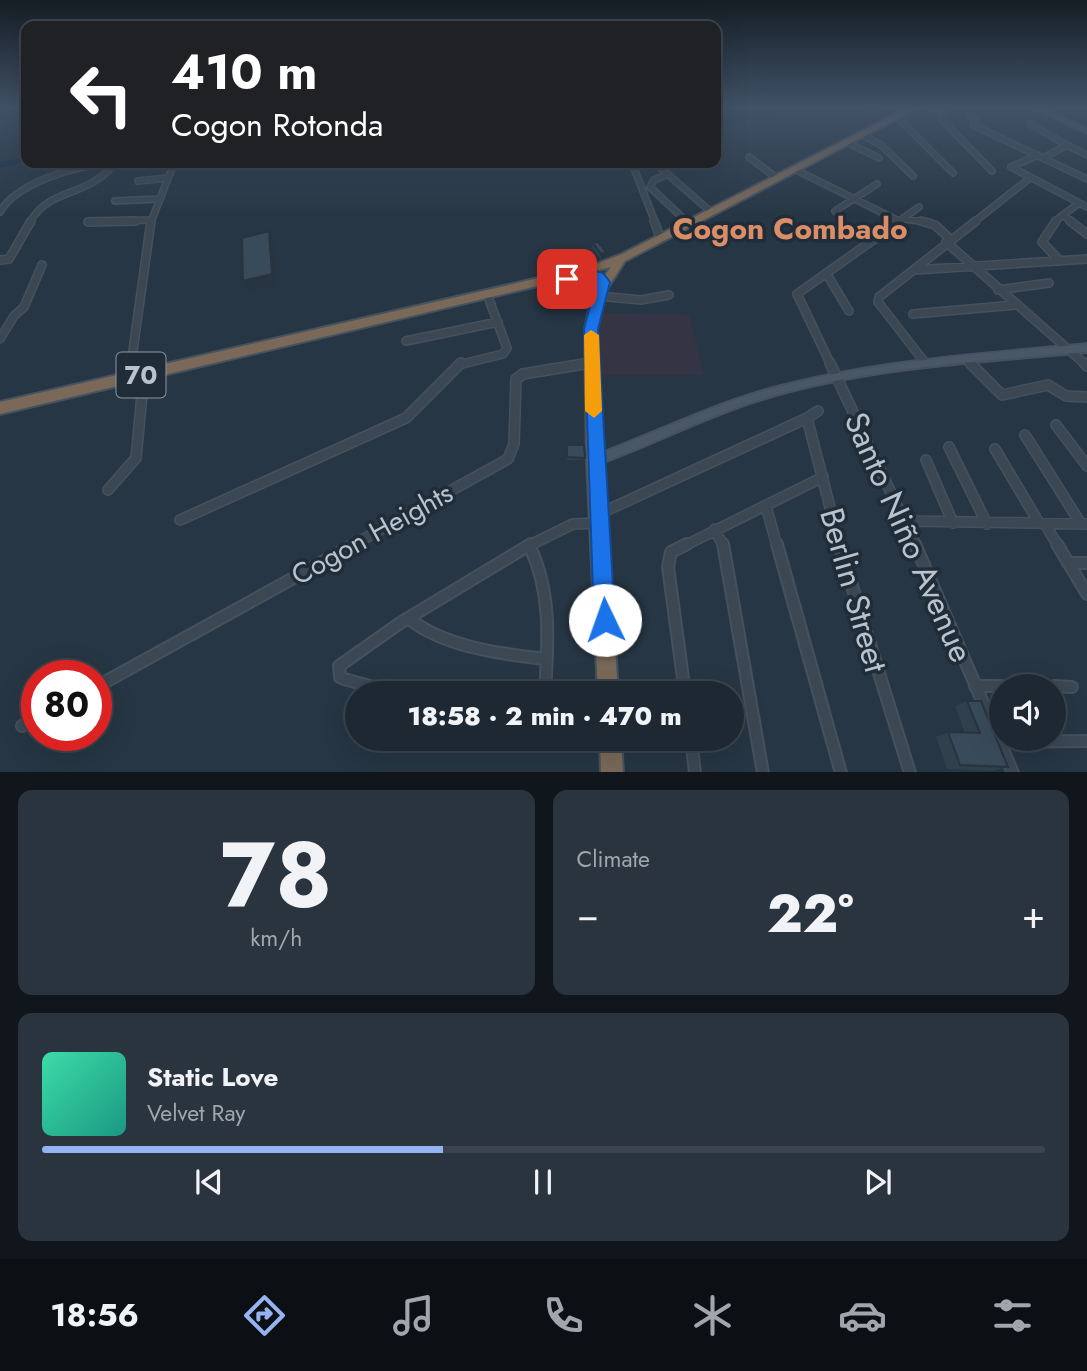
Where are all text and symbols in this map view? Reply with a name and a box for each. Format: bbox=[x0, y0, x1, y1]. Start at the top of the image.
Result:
text: 410 m bbox=[171, 37, 317, 107]
icon: left bbox=[56, 49, 147, 140]
text: Cogon Rotonda bbox=[171, 102, 383, 148]
district label: Cogon Combado bbox=[672, 207, 908, 250]
pin bbox=[537, 249, 597, 309]
icon: arrive bbox=[548, 260, 586, 298]
road number: 70 bbox=[116, 352, 166, 398]
street label: Santo Niño Avenue bbox=[833, 404, 985, 670]
street label: Cogon Heights bbox=[284, 473, 460, 595]
street label: Berlin Street bbox=[808, 502, 900, 678]
position arrow bbox=[568, 583, 642, 657]
speed limit sign: 80 bbox=[21, 660, 112, 751]
map controls bbox=[989, 674, 1066, 751]
button: sound bbox=[989, 674, 1066, 751]
text: 18:58 · 2 min · 470 m bbox=[407, 697, 682, 735]
text: 78 bbox=[220, 810, 332, 941]
text: Climate bbox=[577, 842, 650, 876]
text: 22° bbox=[767, 876, 854, 952]
text: − bbox=[577, 887, 599, 942]
text: + bbox=[1022, 887, 1045, 942]
text: km/h bbox=[250, 921, 302, 955]
text: Static Love bbox=[147, 1058, 279, 1096]
text: Velvet Ray bbox=[147, 1096, 245, 1130]
icon: previous bbox=[190, 1163, 228, 1201]
icon: pause bbox=[524, 1163, 562, 1201]
icon: next bbox=[859, 1163, 897, 1201]
icon: directions bbox=[240, 1291, 289, 1340]
icon: music bbox=[389, 1291, 438, 1340]
icon: phone bbox=[539, 1291, 588, 1340]
icon: climate bbox=[688, 1291, 737, 1340]
icon: car bbox=[838, 1291, 887, 1340]
icon: filters bbox=[988, 1291, 1037, 1340]
text: 18:56 bbox=[50, 1292, 139, 1338]

